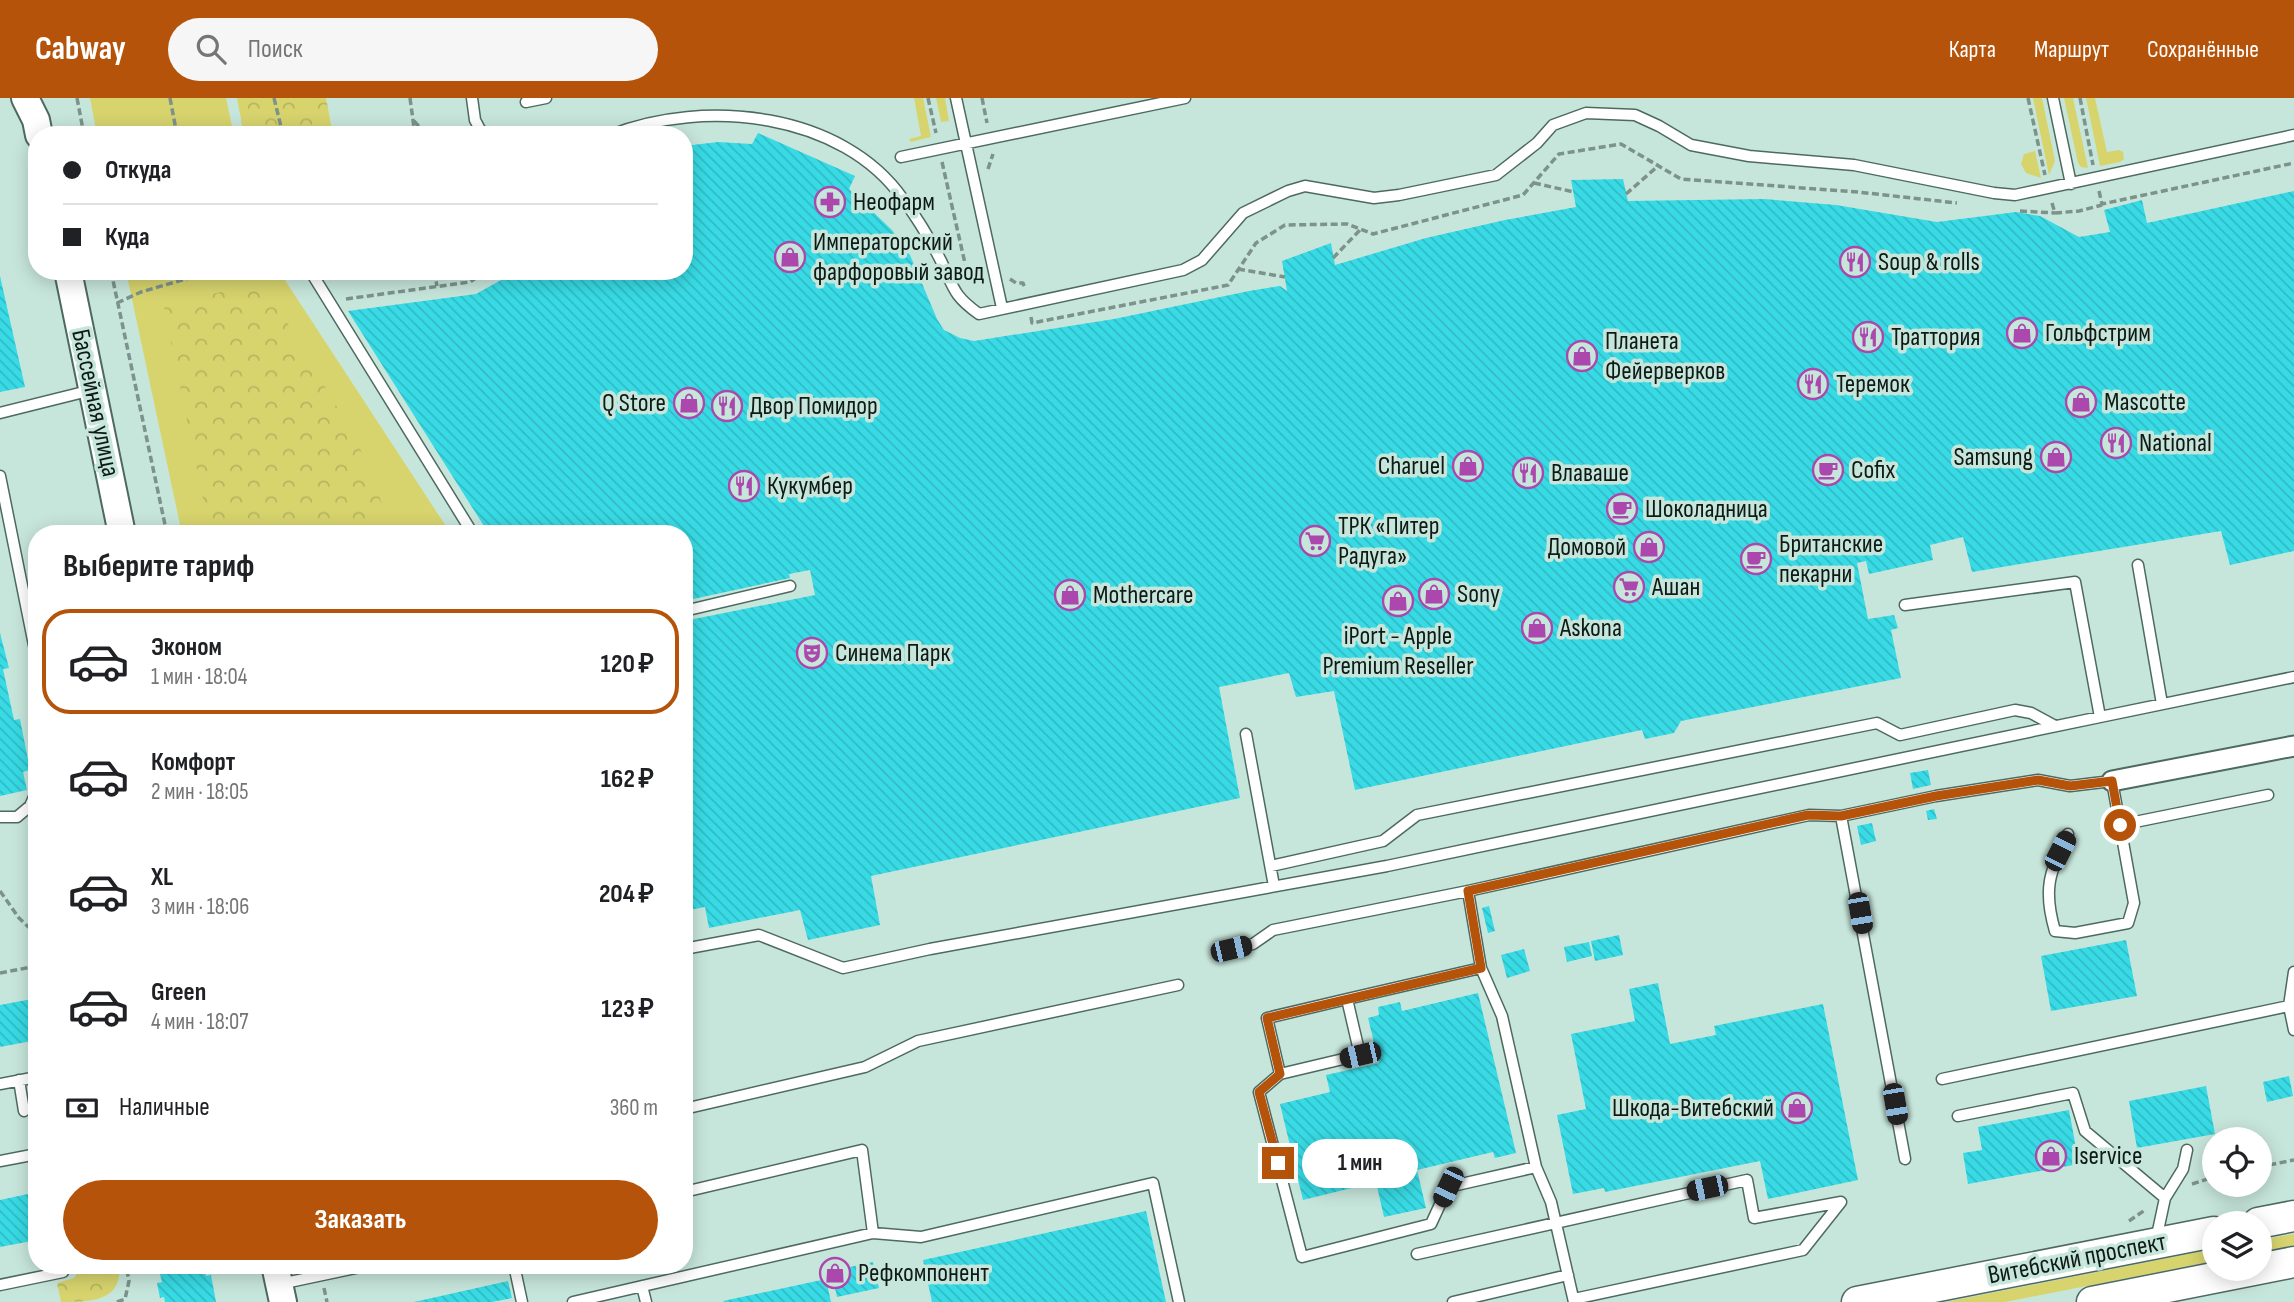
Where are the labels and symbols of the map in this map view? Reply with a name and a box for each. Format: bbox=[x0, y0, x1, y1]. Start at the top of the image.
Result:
pharmacy icon: Неофарм bbox=[813, 185, 847, 219]
place label: Неофарм bbox=[853, 187, 935, 218]
place label: Императорский фарфоровый завод bbox=[813, 227, 984, 288]
shop icon: Императорский фарфоровый завод bbox=[773, 240, 807, 274]
restaurant icon: Soup & rolls bbox=[1838, 245, 1872, 279]
place label: Soup & rolls bbox=[1878, 247, 1980, 278]
shop icon: Гольфстрим bbox=[2005, 316, 2039, 350]
place label: Гольфстрим bbox=[2045, 318, 2151, 349]
restaurant icon: Траттория bbox=[1851, 320, 1885, 354]
place label: Траттория bbox=[1891, 322, 1980, 353]
street label: Бассейная улица bbox=[64, 326, 126, 480]
place label: Планета Фейерверков bbox=[1605, 326, 1725, 387]
shop icon: Планета Фейерверков bbox=[1565, 339, 1599, 373]
restaurant icon: Теремок bbox=[1796, 367, 1830, 401]
place label: Теремок bbox=[1836, 369, 1910, 400]
shop icon: Mascotte bbox=[2064, 385, 2098, 419]
shop icon: Q Store bbox=[672, 386, 706, 420]
place label: Mascotte bbox=[2104, 387, 2186, 418]
place label: Q Store bbox=[602, 388, 666, 419]
restaurant icon: Двор Помидор bbox=[710, 389, 744, 423]
place label: Двор Помидор bbox=[750, 391, 878, 422]
restaurant icon: National bbox=[2099, 426, 2133, 460]
place label: National bbox=[2139, 428, 2212, 459]
shop icon: Samsung bbox=[2039, 440, 2073, 474]
place label: Samsung bbox=[1953, 442, 2033, 473]
shop icon: Charuel bbox=[1451, 449, 1485, 483]
place label: Charuel bbox=[1378, 451, 1445, 482]
cafe icon: Cofix bbox=[1811, 453, 1845, 487]
place label: Cofix bbox=[1851, 455, 1895, 486]
restaurant icon: Влаваше bbox=[1511, 456, 1545, 490]
place label: Влаваше bbox=[1551, 458, 1629, 489]
restaurant icon: Кукумбер bbox=[727, 469, 761, 503]
place label: Кукумбер bbox=[767, 471, 853, 502]
cafe icon: Шоколадница bbox=[1605, 492, 1639, 526]
place label: Шоколадница bbox=[1645, 494, 1768, 525]
place label: ТРК «Питер Радуга» bbox=[1338, 511, 1439, 572]
supermarket icon: ТРК «Питер Радуга» bbox=[1298, 524, 1332, 558]
place label: Британские пекарни bbox=[1779, 529, 1883, 590]
shop icon: Домовой bbox=[1632, 530, 1666, 564]
place label: Домовой bbox=[1548, 532, 1626, 563]
cafe icon: Британские пекарни bbox=[1739, 542, 1773, 576]
supermarket icon: Ашан bbox=[1612, 570, 1646, 604]
place label: Ашан bbox=[1651, 572, 1700, 603]
shop icon: Sony bbox=[1417, 577, 1451, 611]
shop icon: Mothercare bbox=[1053, 578, 1087, 612]
place label: Sony bbox=[1457, 579, 1500, 610]
place label: Mothercare bbox=[1093, 580, 1193, 611]
shop icon: iPort - Apple Premium Reseller bbox=[1381, 584, 1415, 618]
shop icon: Askona bbox=[1520, 611, 1554, 645]
place label: Askona bbox=[1559, 613, 1622, 644]
place label: iPort - Apple Premium Reseller bbox=[1322, 621, 1474, 682]
theatre icon: Синема Парк bbox=[795, 636, 829, 670]
place label: Синема Парк bbox=[835, 638, 950, 669]
route start bbox=[2104, 809, 2136, 841]
car bbox=[2042, 828, 2079, 874]
car bbox=[1847, 890, 1874, 936]
car bbox=[1209, 934, 1254, 964]
car bbox=[1338, 1040, 1383, 1070]
car bbox=[1882, 1081, 1909, 1127]
shop icon: Шкода-Витебский bbox=[1780, 1091, 1814, 1125]
place label: Шкода-Витебский bbox=[1612, 1093, 1774, 1124]
callout: 1 мин bbox=[1302, 1138, 1418, 1188]
shop icon: Iservice bbox=[2034, 1139, 2068, 1173]
place label: Iservice bbox=[2074, 1141, 2142, 1172]
route end bbox=[1262, 1147, 1294, 1179]
car bbox=[1430, 1164, 1467, 1210]
car bbox=[1685, 1173, 1730, 1203]
street label: Витебский проспект bbox=[1985, 1227, 2169, 1291]
shop icon: Рефкомпонент bbox=[818, 1256, 852, 1290]
place label: Рефкомпонент bbox=[858, 1258, 989, 1289]

